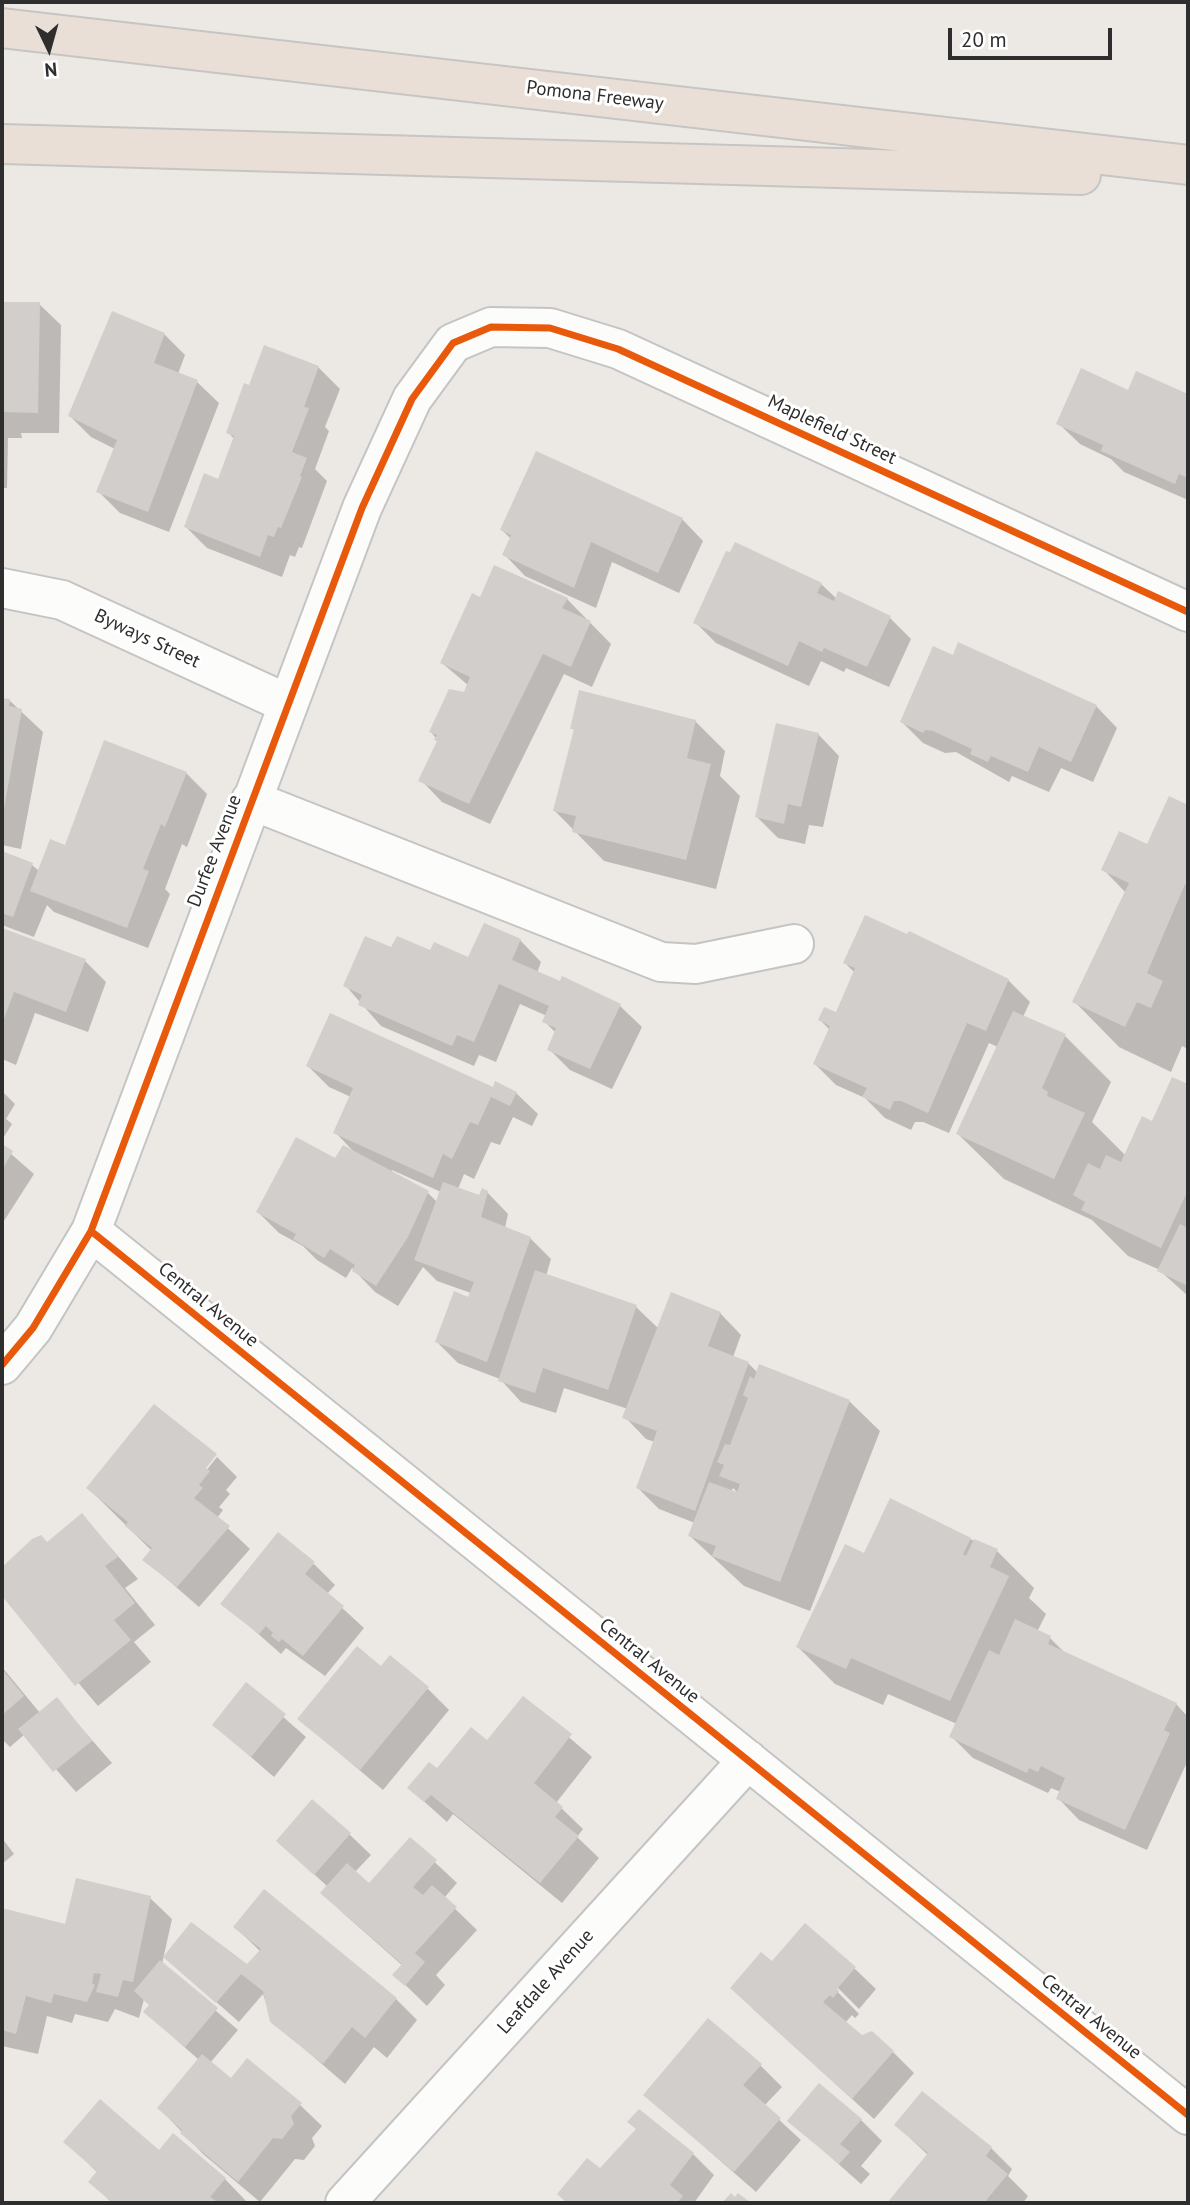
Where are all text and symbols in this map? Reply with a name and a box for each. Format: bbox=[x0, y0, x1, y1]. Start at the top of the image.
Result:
north arrow bbox=[14, 14, 84, 84]
scale bar bbox=[952, 14, 1116, 58]
text: 20 m bbox=[961, 26, 1007, 53]
text: N bbox=[44, 57, 58, 82]
street label: Pomona Freeway bbox=[525, 76, 665, 116]
street label: Maplefield Street bbox=[764, 390, 900, 470]
street label: Byways Street bbox=[91, 605, 203, 673]
street label: Durfee Avenue bbox=[183, 792, 247, 910]
street label: Central Avenue bbox=[153, 1258, 263, 1352]
street label: Central Avenue bbox=[594, 1614, 704, 1708]
street label: Leafdale Avenue bbox=[493, 1925, 599, 2039]
street label: Central Avenue bbox=[1036, 1970, 1146, 2064]

